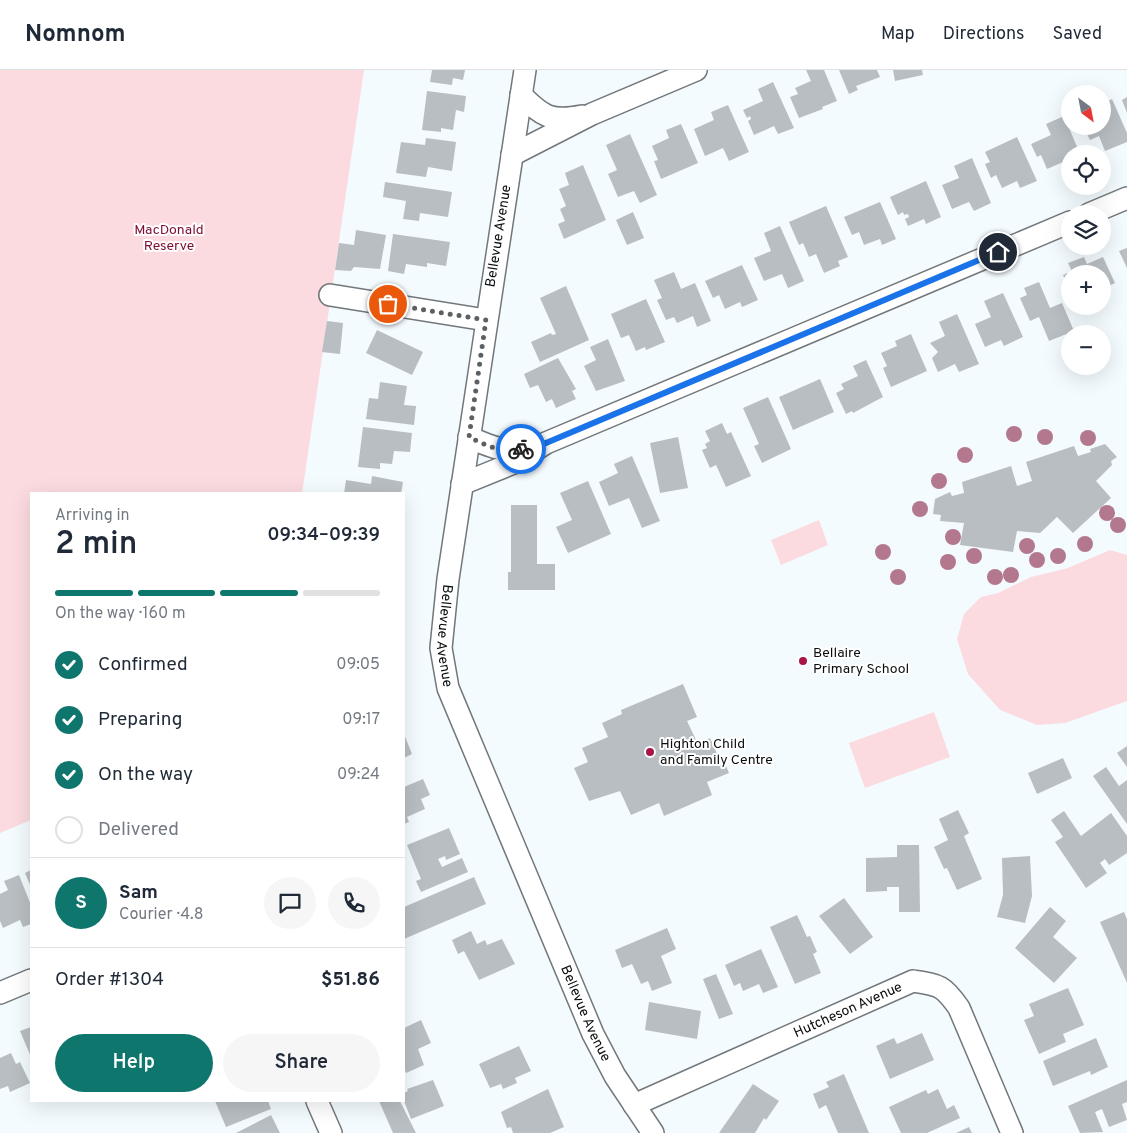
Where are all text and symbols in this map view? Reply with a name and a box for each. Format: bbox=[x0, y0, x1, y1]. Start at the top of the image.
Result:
text: Nomnom bbox=[25, 20, 125, 50]
text: Map bbox=[881, 23, 915, 46]
text: Directions bbox=[943, 23, 1025, 46]
text: Saved bbox=[1053, 23, 1102, 46]
north arrow bbox=[1061, 85, 1111, 135]
map controls bbox=[1061, 85, 1111, 375]
button: locate bbox=[1061, 145, 1111, 195]
street label: Bellevue Avenue bbox=[483, 184, 515, 288]
button: layers bbox=[1061, 205, 1111, 255]
park label: MacDonald Reserve bbox=[134, 222, 204, 255]
pin bbox=[977, 231, 1019, 273]
icon: home bbox=[984, 238, 1012, 266]
button: + bbox=[1061, 265, 1111, 315]
pin bbox=[367, 283, 409, 325]
icon: bag bbox=[374, 290, 402, 318]
button: − bbox=[1061, 325, 1111, 375]
courier bbox=[496, 424, 546, 474]
icon: bike bbox=[507, 435, 535, 463]
text: Arriving in bbox=[55, 506, 130, 526]
text: 09:34–09:39 bbox=[267, 523, 380, 547]
text: 2 min bbox=[55, 525, 137, 565]
street label: Bellevue Avenue bbox=[432, 584, 456, 689]
text: On the way · 160 m bbox=[55, 604, 186, 624]
place label: Bellaire Primary School bbox=[813, 645, 909, 678]
icon: check bbox=[55, 651, 83, 679]
text: Confirmed bbox=[98, 653, 188, 677]
text: 09:05 bbox=[336, 655, 380, 675]
marker: Bellaire Primary School bbox=[797, 655, 809, 667]
icon: check bbox=[55, 706, 83, 734]
text: Preparing bbox=[98, 708, 182, 732]
text: 09:17 bbox=[342, 710, 380, 730]
place label: Highton Child and Family Centre bbox=[660, 736, 773, 769]
marker: Highton Child and Family Centre bbox=[644, 746, 656, 758]
icon: check bbox=[55, 761, 83, 789]
text: On the way bbox=[98, 763, 193, 787]
text: 09:24 bbox=[337, 765, 380, 785]
text: Delivered bbox=[98, 818, 179, 842]
button: chat bbox=[264, 877, 316, 929]
button: phone bbox=[328, 877, 380, 929]
text: Sam bbox=[119, 881, 158, 905]
text: S bbox=[75, 891, 87, 915]
text: Courier · 4.8 bbox=[119, 905, 203, 925]
street label: Bellevue Avenue bbox=[557, 963, 614, 1064]
text: Order #1304 bbox=[55, 968, 164, 992]
text: $51.86 bbox=[321, 968, 380, 992]
street label: Hutcheson Avenue bbox=[791, 978, 905, 1041]
button: Help bbox=[55, 1034, 213, 1092]
button: Share bbox=[223, 1034, 380, 1092]

